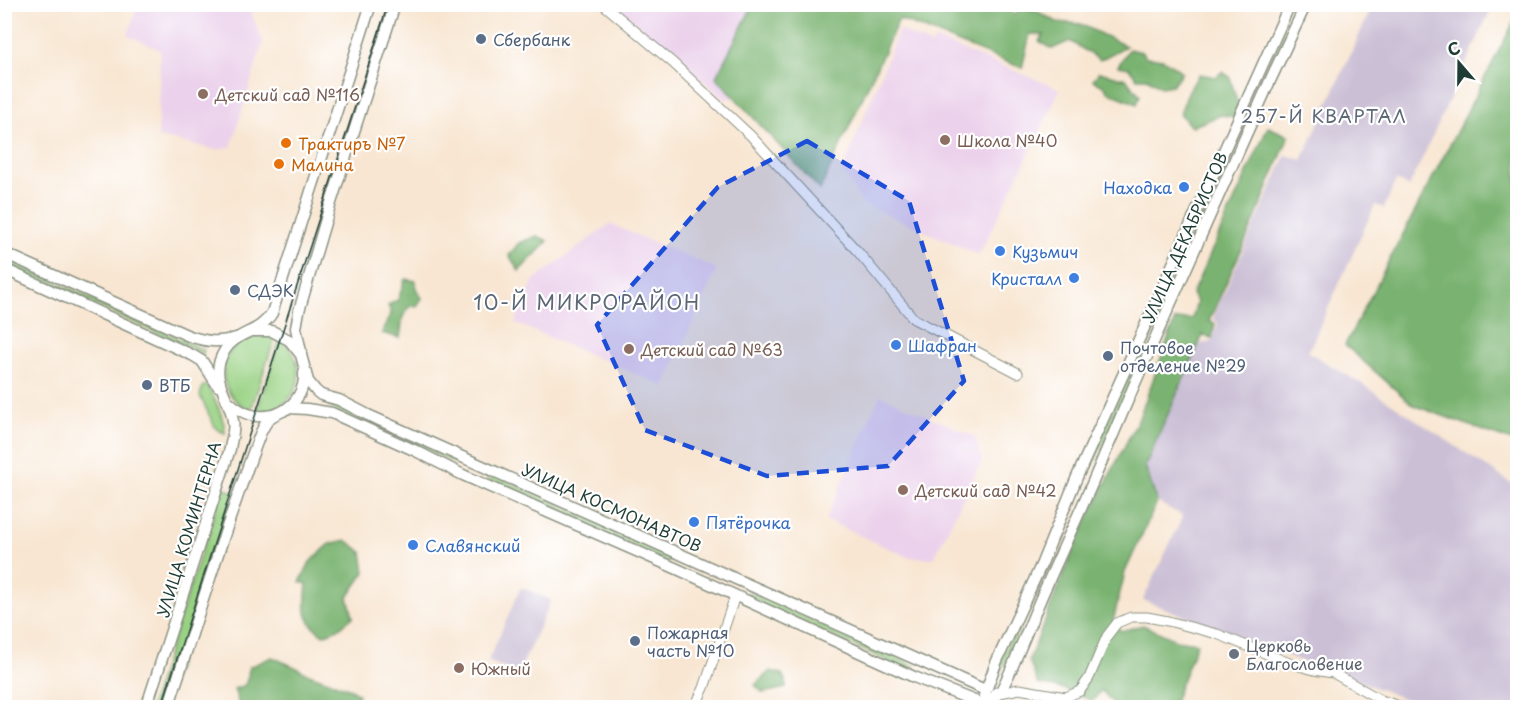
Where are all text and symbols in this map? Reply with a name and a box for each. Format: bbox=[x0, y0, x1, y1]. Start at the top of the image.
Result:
place label: Сбербанк bbox=[493, 27, 571, 51]
marker: Сбербанк bbox=[474, 32, 488, 46]
north arrow bbox=[1429, 33, 1489, 93]
text: С bbox=[1444, 35, 1463, 61]
place label: Детский сад №116 bbox=[214, 82, 360, 106]
marker: Детский сад №116 bbox=[196, 87, 210, 101]
district label: 257-Й КВАРТАЛ bbox=[1241, 102, 1407, 129]
place label: Школа №40 bbox=[957, 128, 1057, 152]
place label: Трактиръ №7 bbox=[298, 131, 405, 155]
marker: Школа №40 bbox=[938, 133, 952, 147]
marker: Трактиръ №7 bbox=[279, 136, 293, 150]
street label: УЛИЦА ДЕКАБРИСТОВ bbox=[1135, 148, 1233, 326]
place label: Малина bbox=[291, 152, 354, 176]
marker: Малина bbox=[272, 157, 286, 171]
place label: Находка bbox=[1103, 175, 1172, 199]
marker: Находка bbox=[1177, 180, 1191, 194]
place label: Кузьмич bbox=[1012, 239, 1079, 263]
marker: Кузьмич bbox=[993, 244, 1007, 258]
place label: Кристалл bbox=[991, 266, 1062, 290]
marker: Кристалл bbox=[1067, 271, 1081, 285]
place label: СДЭК bbox=[247, 278, 294, 302]
marker: СДЭК bbox=[228, 283, 242, 297]
district label: 10-Й МИКРОРАЙОН bbox=[473, 287, 701, 317]
place label: Шафран bbox=[908, 333, 977, 357]
place label: Почтовое отделение №29 bbox=[1120, 335, 1246, 377]
place label: Детский сад №63 bbox=[640, 337, 783, 361]
marker: Шафран bbox=[889, 338, 903, 352]
marker: Детский сад №63 bbox=[622, 342, 636, 356]
marker: Почтовое отделение №29 bbox=[1101, 349, 1115, 363]
place label: ВТБ bbox=[159, 373, 190, 397]
marker: ВТБ bbox=[140, 378, 154, 392]
street label: УЛИЦА КОМИНТЕРНА bbox=[150, 438, 226, 620]
street label: УЛИЦА КОСМОНАВТОВ bbox=[518, 457, 706, 557]
place label: Детский сад №42 bbox=[914, 478, 1057, 502]
marker: Детский сад №42 bbox=[896, 483, 910, 497]
place label: Пятёрочка bbox=[706, 510, 791, 534]
marker: Пятёрочка bbox=[687, 515, 701, 529]
place label: Славянский bbox=[425, 533, 520, 557]
marker: Славянский bbox=[406, 538, 420, 552]
place label: Пожарная часть №10 bbox=[647, 620, 734, 662]
place label: Церковь Благословение bbox=[1246, 633, 1363, 675]
marker: Пожарная часть №10 bbox=[628, 634, 642, 648]
marker: Церковь Благословение bbox=[1227, 647, 1241, 661]
place label: Южный bbox=[471, 656, 531, 680]
marker: Южный bbox=[452, 661, 466, 675]

